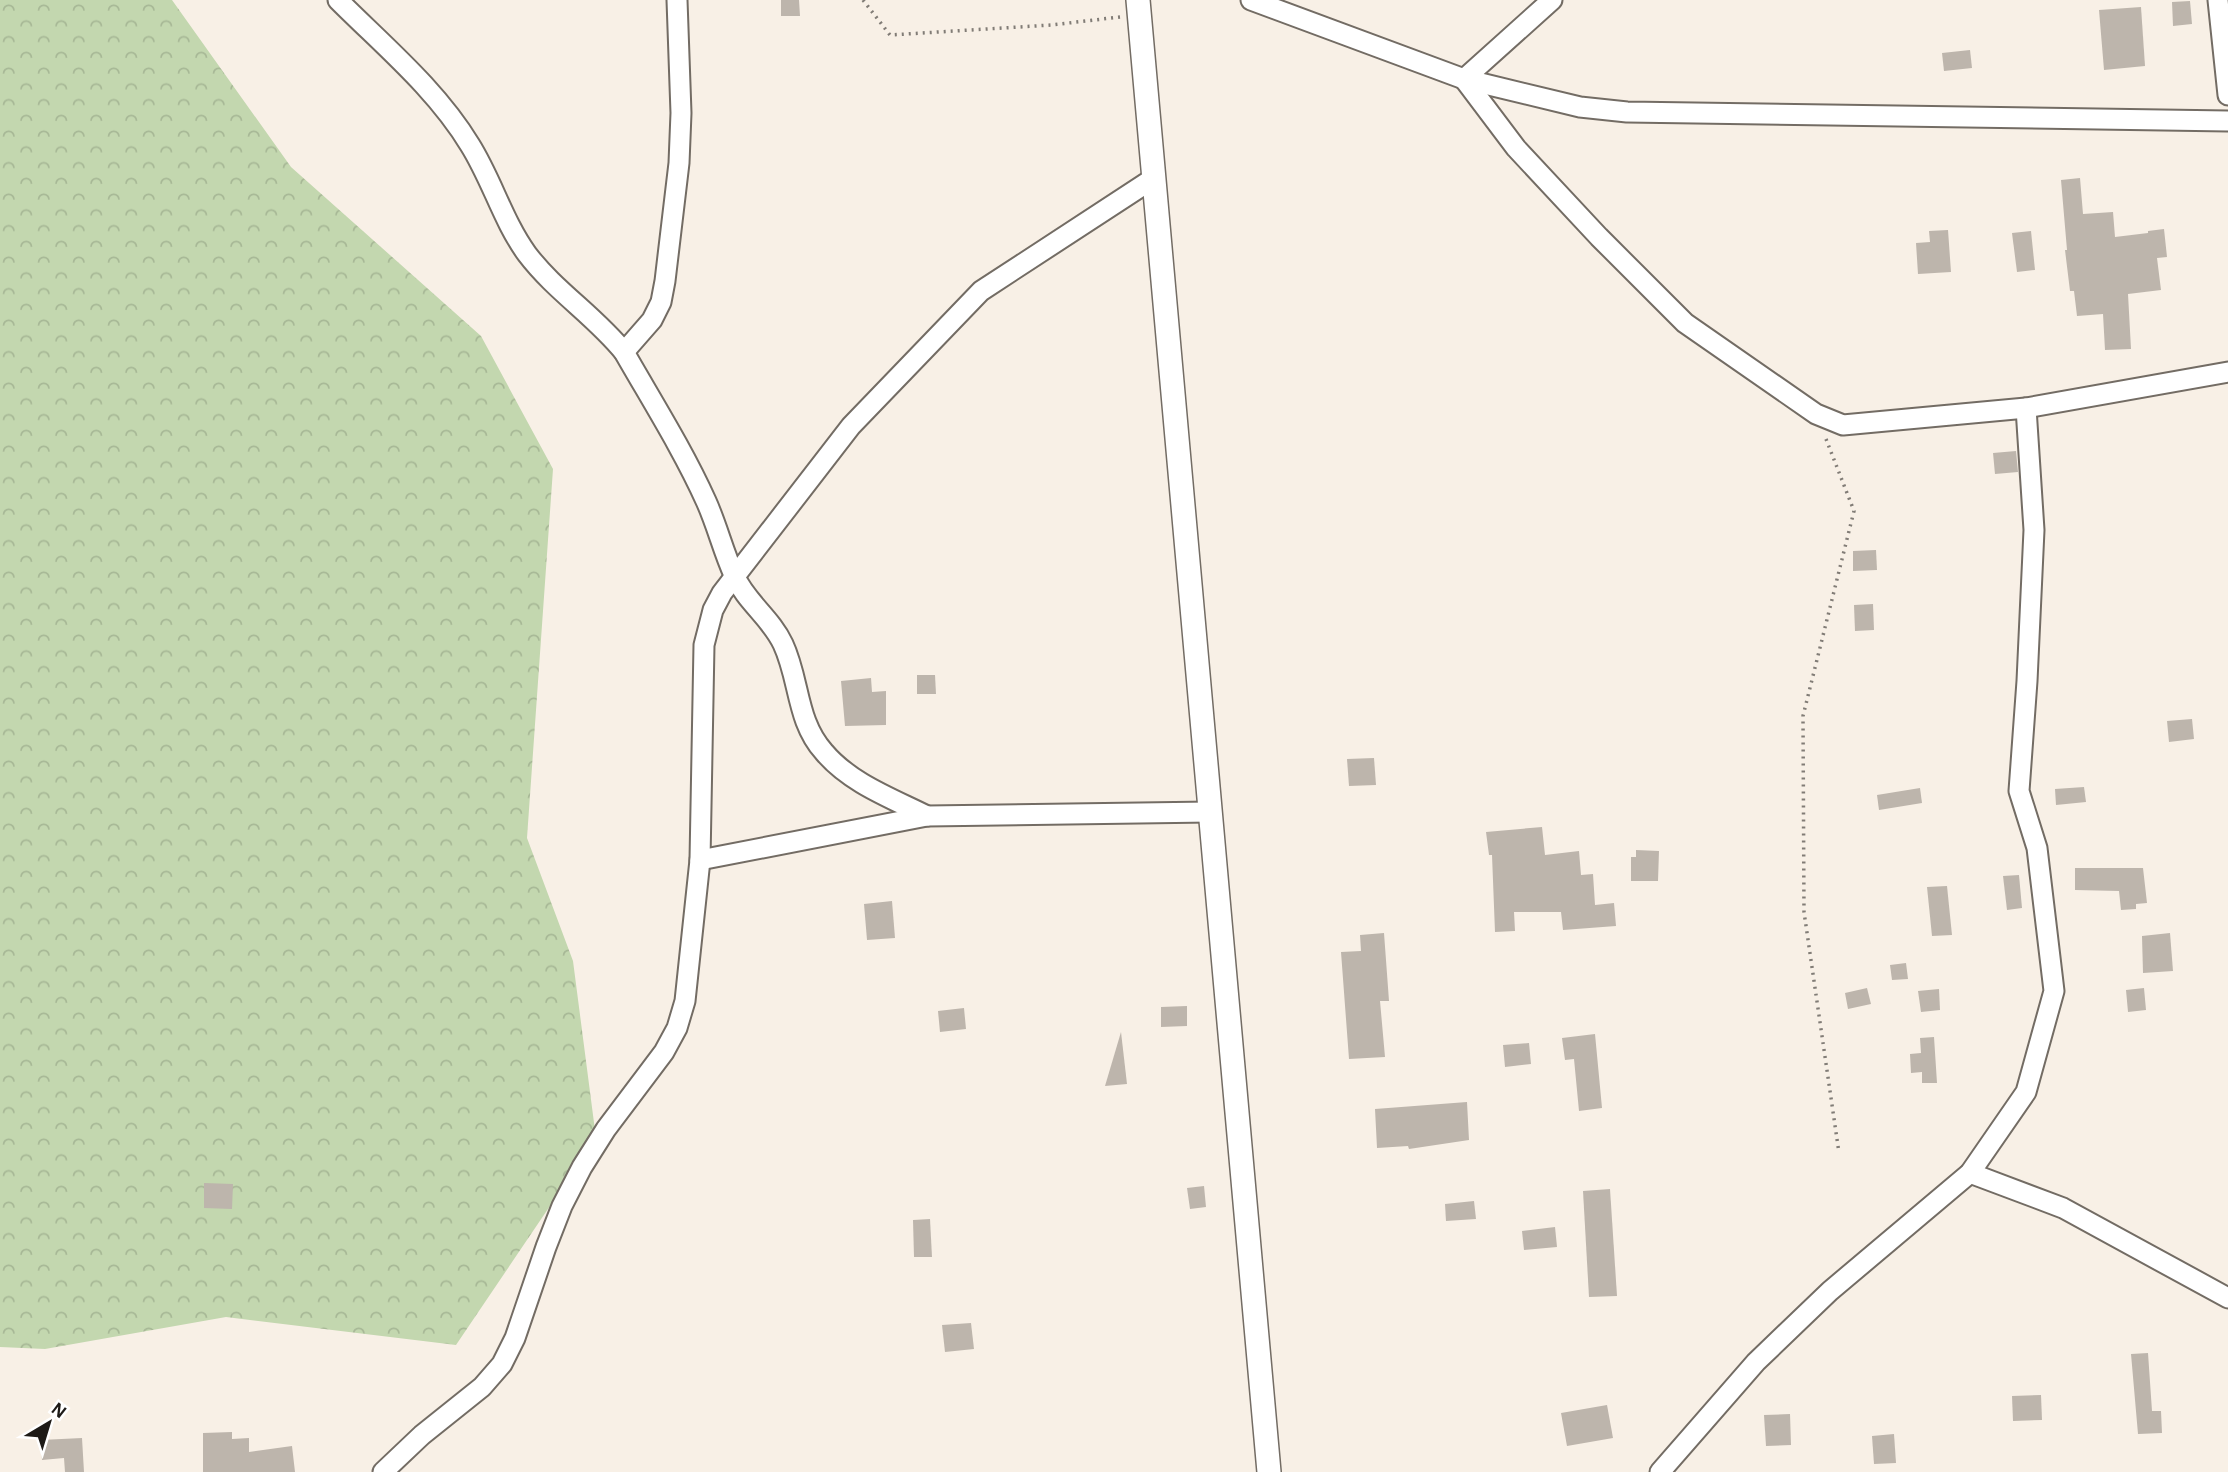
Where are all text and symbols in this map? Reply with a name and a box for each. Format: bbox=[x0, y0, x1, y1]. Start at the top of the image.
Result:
north arrow bbox=[14, 1388, 84, 1458]
text: N bbox=[47, 1399, 70, 1422]

